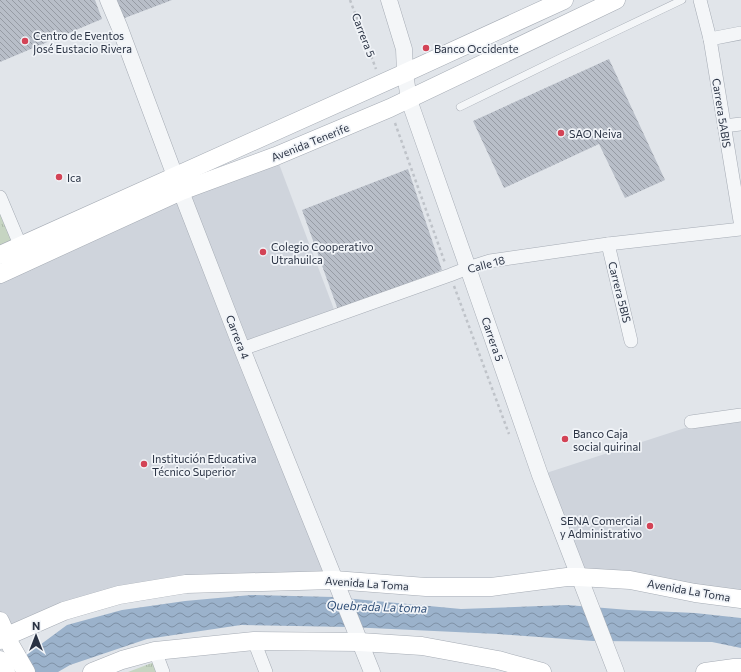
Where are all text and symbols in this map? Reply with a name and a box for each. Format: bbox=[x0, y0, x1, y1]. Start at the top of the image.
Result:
street label: Carrera 5 bbox=[350, 11, 378, 59]
place label: Centro de Eventos José Eustacio Rivera bbox=[33, 29, 132, 56]
marker: Centro de Eventos José Eustacio Rivera bbox=[20, 36, 30, 46]
place label: Banco Occidente bbox=[434, 42, 519, 55]
marker: Banco Occidente bbox=[421, 43, 431, 53]
street label: Carrera 5ABIS bbox=[710, 77, 734, 149]
street label: Avenida Tenerife bbox=[269, 120, 351, 164]
place label: SAO Neiva bbox=[569, 127, 622, 140]
marker: SAO Neiva bbox=[556, 128, 566, 138]
place label: Ica bbox=[67, 171, 81, 184]
marker: Ica bbox=[54, 172, 64, 182]
place label: Colegio Cooperativo Utrahuilca bbox=[271, 240, 374, 266]
marker: Colegio Cooperativo Utrahuilca bbox=[258, 247, 268, 257]
street label: Calle 18 bbox=[466, 253, 506, 275]
street label: Carrera 5BIS bbox=[606, 260, 634, 324]
street label: Carrera 4 bbox=[224, 313, 253, 361]
street label: Carrera 5 bbox=[479, 315, 507, 363]
place label: Banco Caja social quirinal bbox=[573, 427, 641, 453]
marker: Banco Caja social quirinal bbox=[560, 434, 570, 444]
place label: Institución Educativa Técnico Superior bbox=[152, 452, 256, 478]
marker: Institución Educativa Técnico Superior bbox=[139, 459, 149, 469]
place label: SENA Comercial y Administrativo bbox=[560, 514, 642, 540]
marker: SENA Comercial y Administrativo bbox=[645, 521, 655, 531]
street label: Avenida La Toma bbox=[325, 574, 409, 592]
street label: Avenida La Toma bbox=[646, 576, 732, 604]
water label: Quebrada La toma bbox=[326, 597, 428, 615]
north arrow bbox=[16, 616, 56, 656]
text: N bbox=[32, 619, 40, 632]

